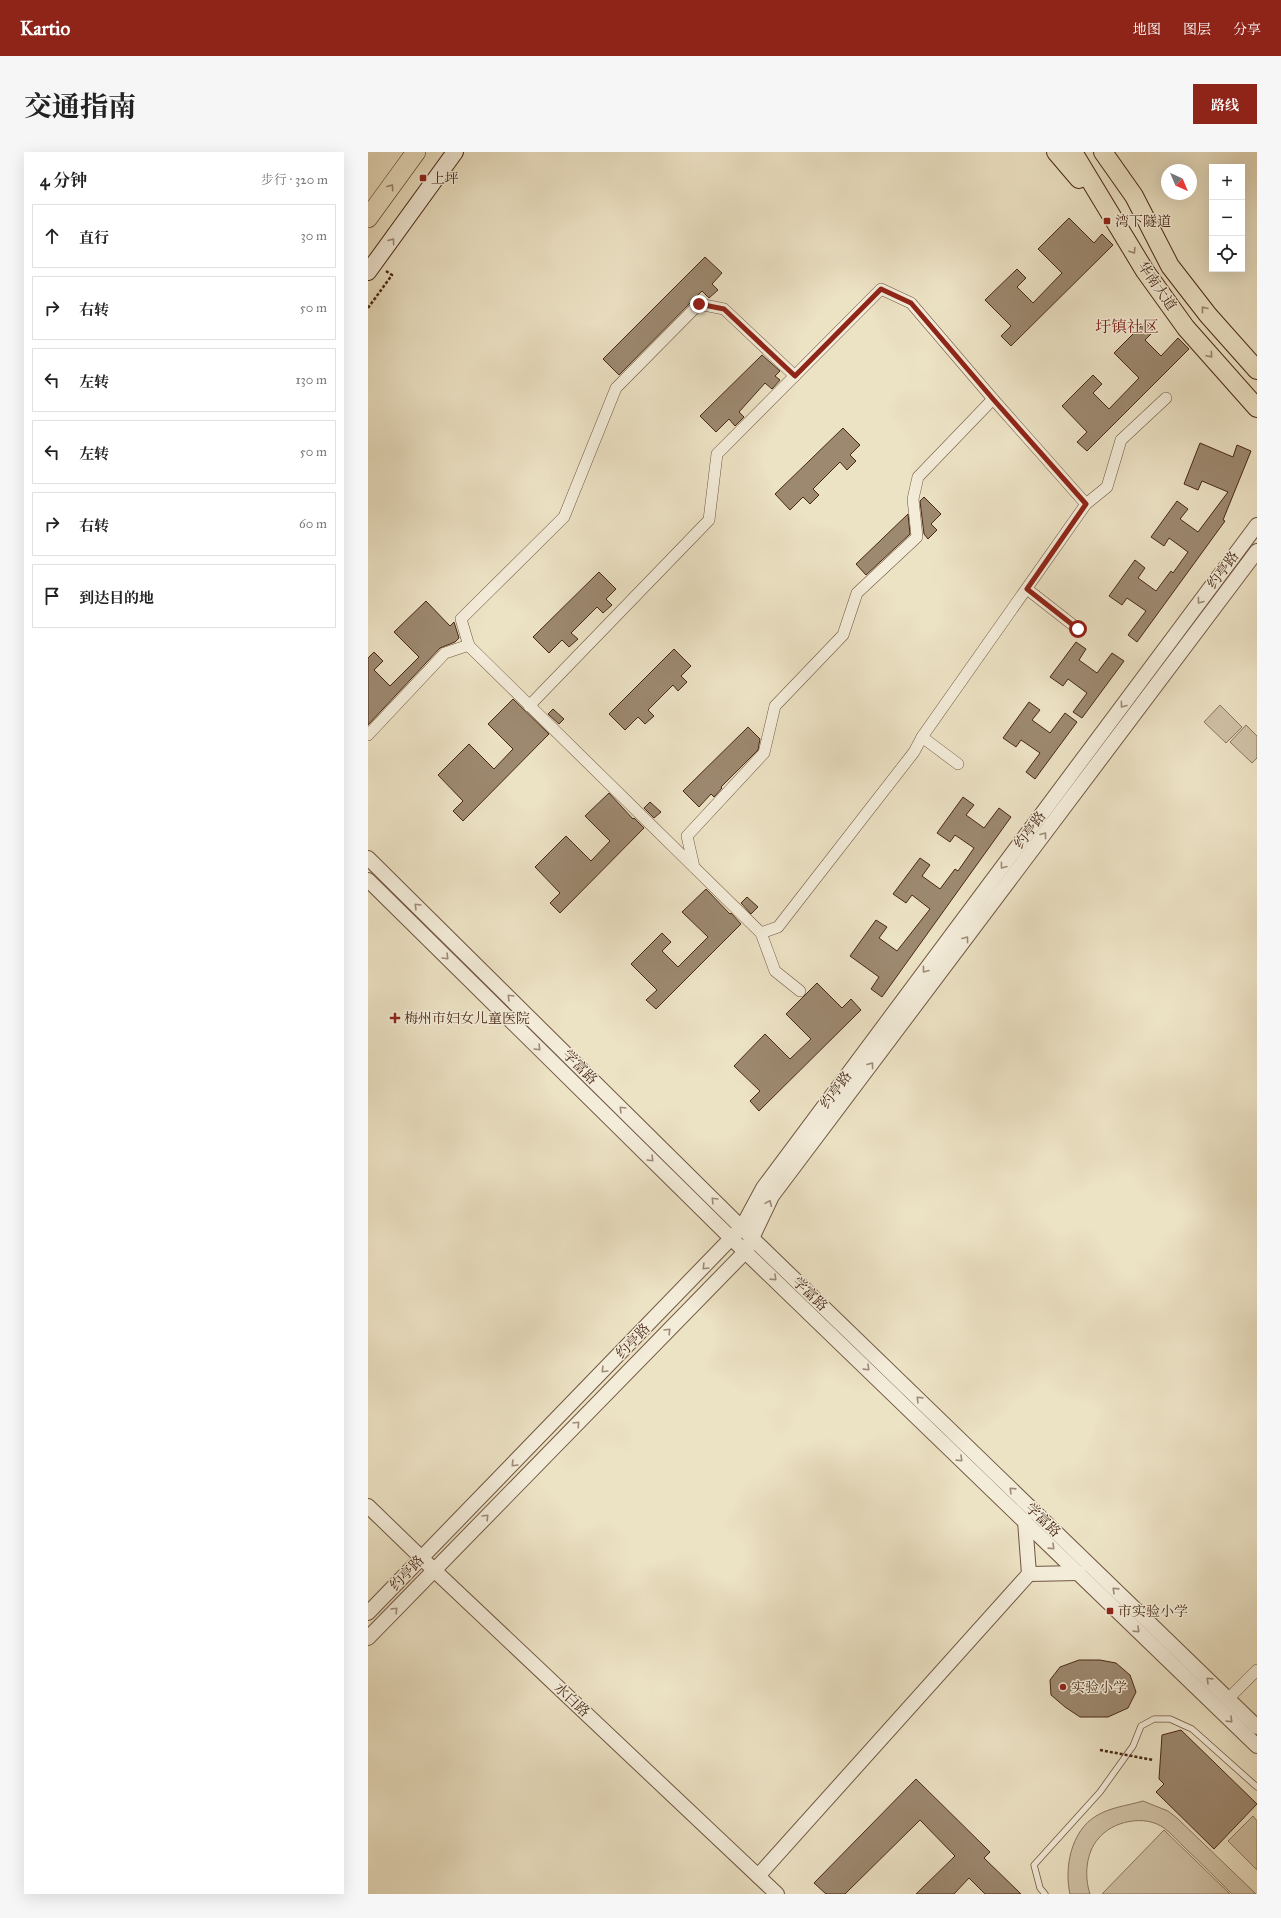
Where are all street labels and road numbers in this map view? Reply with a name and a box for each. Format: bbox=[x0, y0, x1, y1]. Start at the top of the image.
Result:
street label: 华南大道 bbox=[1134, 258, 1180, 314]
street label: 约亭路 bbox=[1204, 548, 1242, 592]
street label: 约亭路 bbox=[1011, 808, 1049, 852]
street label: 学富路 bbox=[559, 1046, 601, 1088]
street label: 约亭路 bbox=[817, 1068, 855, 1112]
street label: 学富路 bbox=[789, 1273, 831, 1315]
street label: 约亭路 bbox=[612, 1320, 654, 1362]
street label: 学富路 bbox=[1022, 1499, 1064, 1541]
street label: 约亭路 bbox=[386, 1552, 428, 1594]
street label: 水白路 bbox=[551, 1679, 593, 1721]

